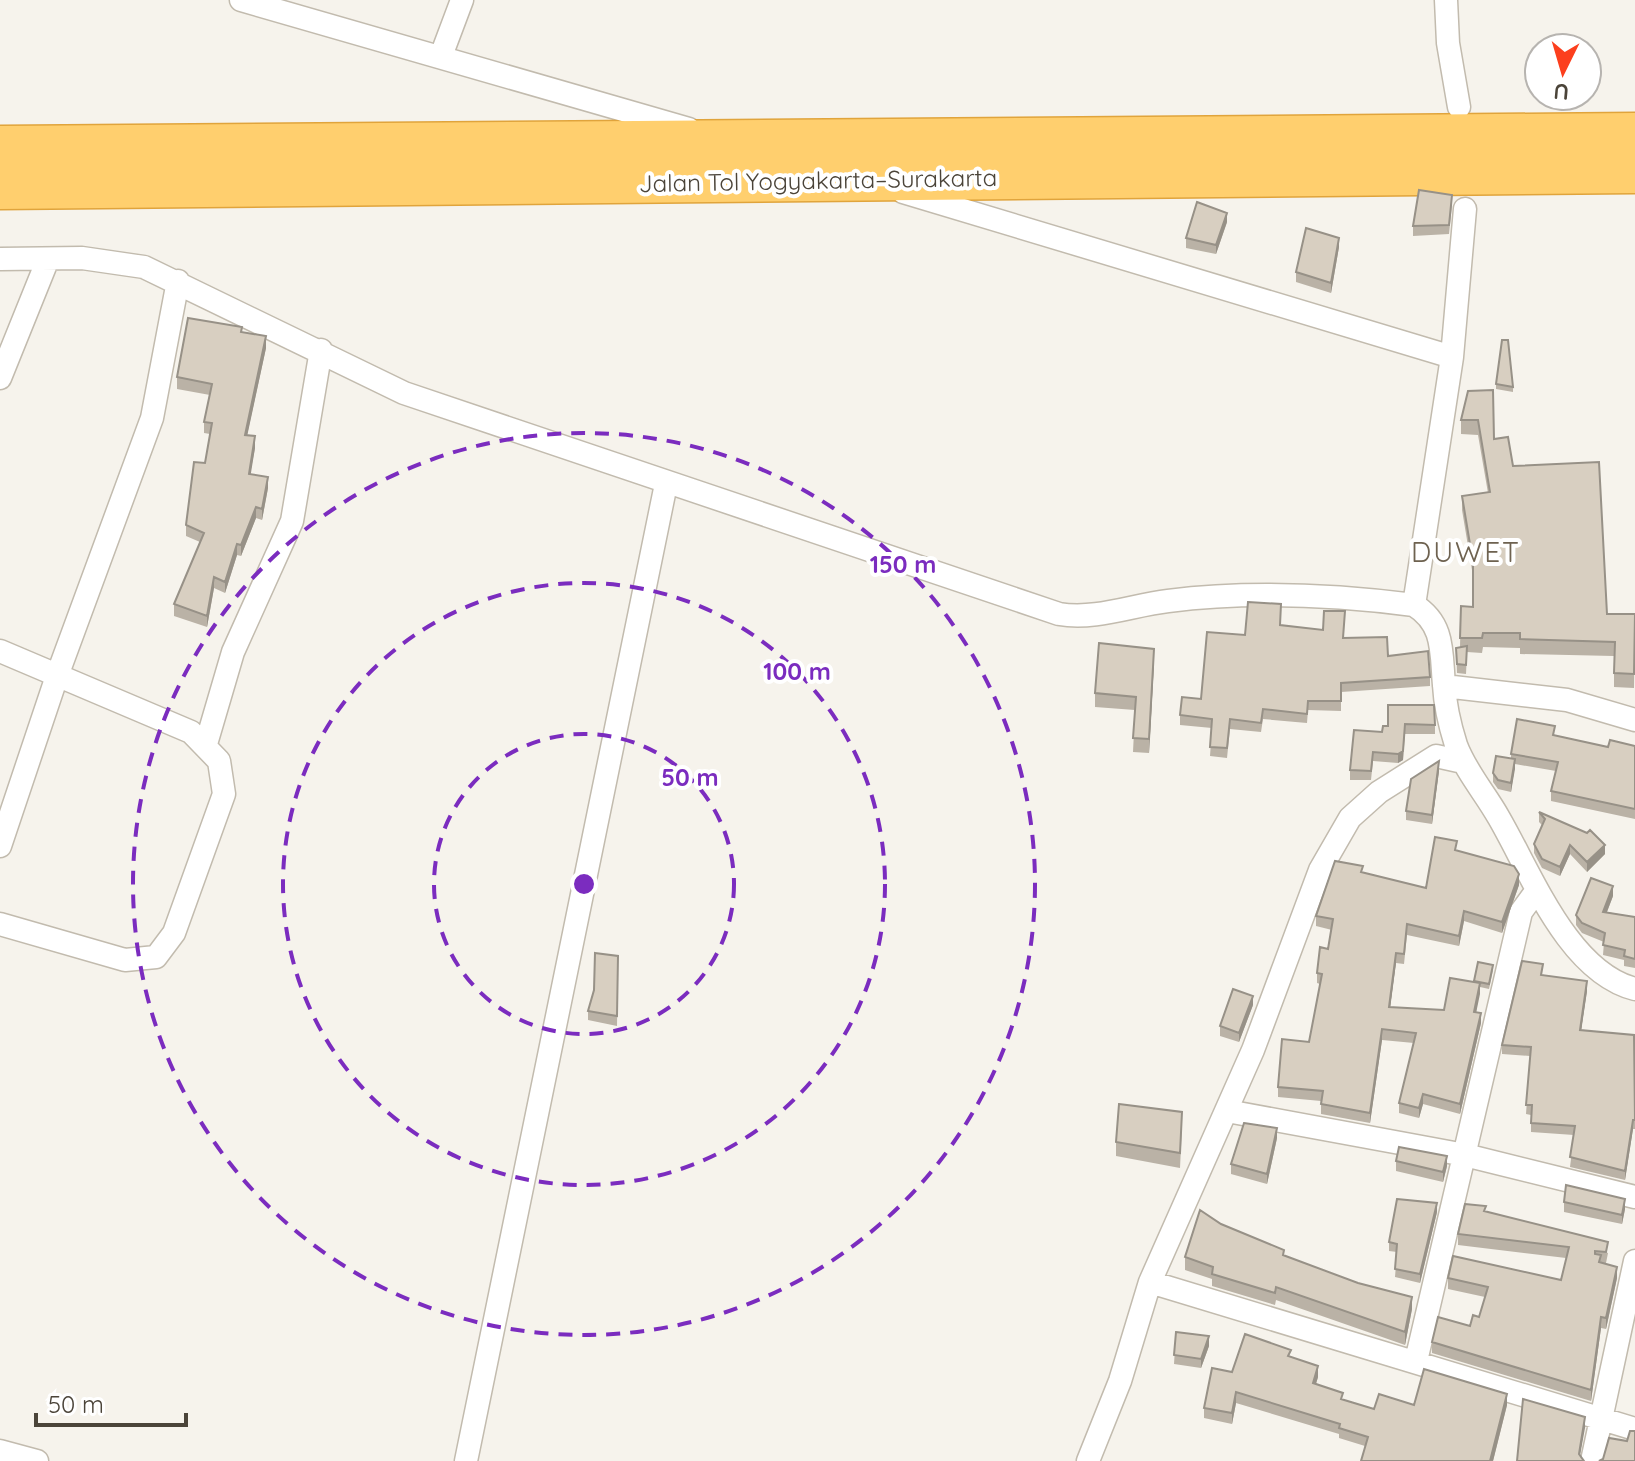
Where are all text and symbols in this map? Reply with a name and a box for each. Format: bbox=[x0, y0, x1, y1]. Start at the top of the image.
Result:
north arrow bbox=[1523, 32, 1603, 112]
text: U bbox=[1552, 77, 1570, 107]
street label: Jalan Tol Yogyakarta–Surakarta bbox=[639, 162, 997, 198]
district label: DUWET bbox=[1411, 534, 1521, 569]
text: 150 m bbox=[870, 549, 936, 579]
text: 100 m bbox=[763, 656, 831, 686]
text: 50 m bbox=[661, 762, 719, 792]
centre of rings bbox=[570, 870, 598, 898]
scale bar bbox=[36, 1377, 186, 1427]
text: 50 m bbox=[48, 1389, 104, 1419]

